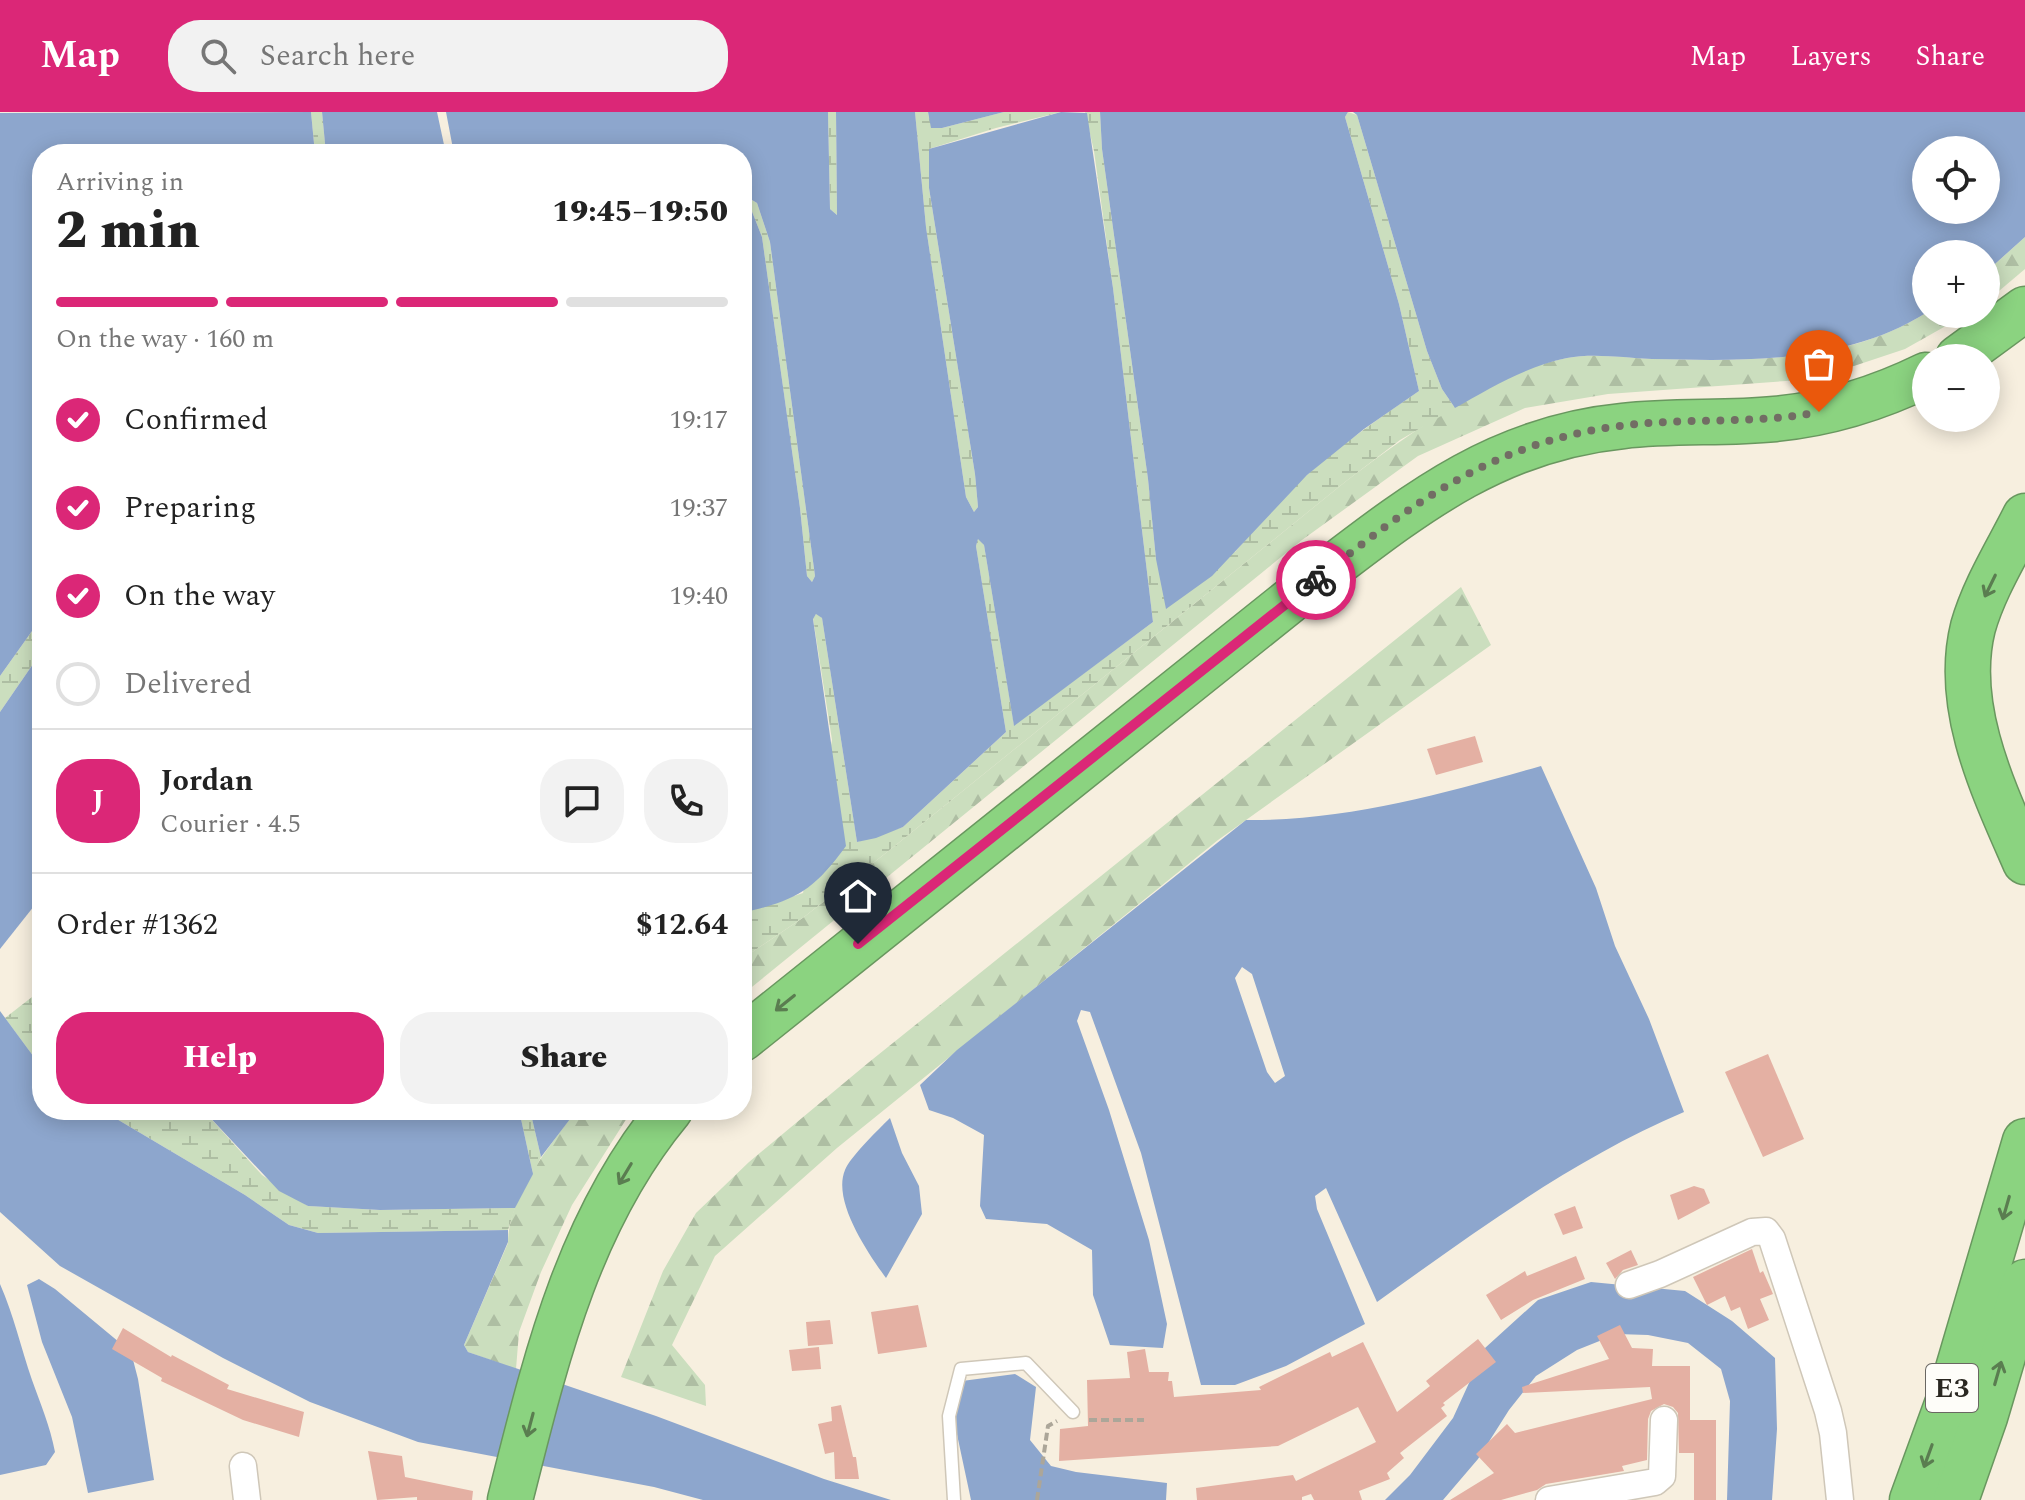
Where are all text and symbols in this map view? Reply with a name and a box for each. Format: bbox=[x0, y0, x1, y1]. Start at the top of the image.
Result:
search box bbox=[168, 20, 728, 92]
text: Map bbox=[40, 27, 120, 85]
text: Search here bbox=[260, 33, 415, 79]
icon: search bbox=[196, 34, 240, 78]
text: Map bbox=[1690, 35, 1746, 78]
text: Layers bbox=[1790, 35, 1872, 78]
text: Share bbox=[1916, 35, 1985, 78]
map controls bbox=[1912, 136, 2000, 432]
button: locate bbox=[1912, 136, 2000, 224]
text: Arriving in bbox=[56, 162, 184, 202]
text: 19:45–19:50 bbox=[552, 189, 728, 235]
text: 2 min bbox=[56, 192, 200, 271]
button: + bbox=[1912, 240, 2000, 328]
text: On the way · 160 m bbox=[56, 319, 274, 359]
pin bbox=[1785, 330, 1853, 412]
icon: bag bbox=[1797, 342, 1841, 386]
button: − bbox=[1912, 344, 2000, 432]
text: Confirmed bbox=[124, 397, 268, 443]
icon: check bbox=[56, 398, 100, 442]
text: 19:17 bbox=[669, 400, 728, 440]
text: Preparing bbox=[124, 485, 256, 531]
icon: check bbox=[56, 486, 100, 530]
text: 19:37 bbox=[669, 488, 728, 528]
courier bbox=[1276, 540, 1356, 620]
icon: bike bbox=[1294, 558, 1338, 602]
text: On the way bbox=[124, 573, 275, 619]
icon: check bbox=[56, 574, 100, 618]
one-way arrow bbox=[1982, 574, 1997, 598]
text: 19:40 bbox=[669, 576, 728, 616]
text: Delivered bbox=[124, 661, 252, 707]
text: Jordan bbox=[160, 758, 253, 804]
button: chat bbox=[540, 759, 624, 843]
button: phone bbox=[644, 759, 728, 843]
text: J bbox=[92, 778, 104, 824]
text: Courier · 4.5 bbox=[160, 804, 301, 844]
pin bbox=[824, 862, 892, 944]
icon: home bbox=[836, 874, 880, 918]
text: Order #1362 bbox=[56, 902, 218, 948]
text: $12.64 bbox=[636, 902, 728, 948]
one-way arrow bbox=[776, 994, 796, 1012]
button: Help bbox=[56, 1012, 384, 1104]
button: Share bbox=[400, 1012, 728, 1104]
one-way arrow bbox=[617, 1162, 633, 1185]
one-way arrow bbox=[1998, 1194, 2013, 1220]
one-way arrow bbox=[1991, 1360, 2006, 1386]
road number: E3 bbox=[1926, 1364, 1978, 1412]
one-way arrow bbox=[522, 1412, 537, 1438]
one-way arrow bbox=[1920, 1443, 1934, 1467]

